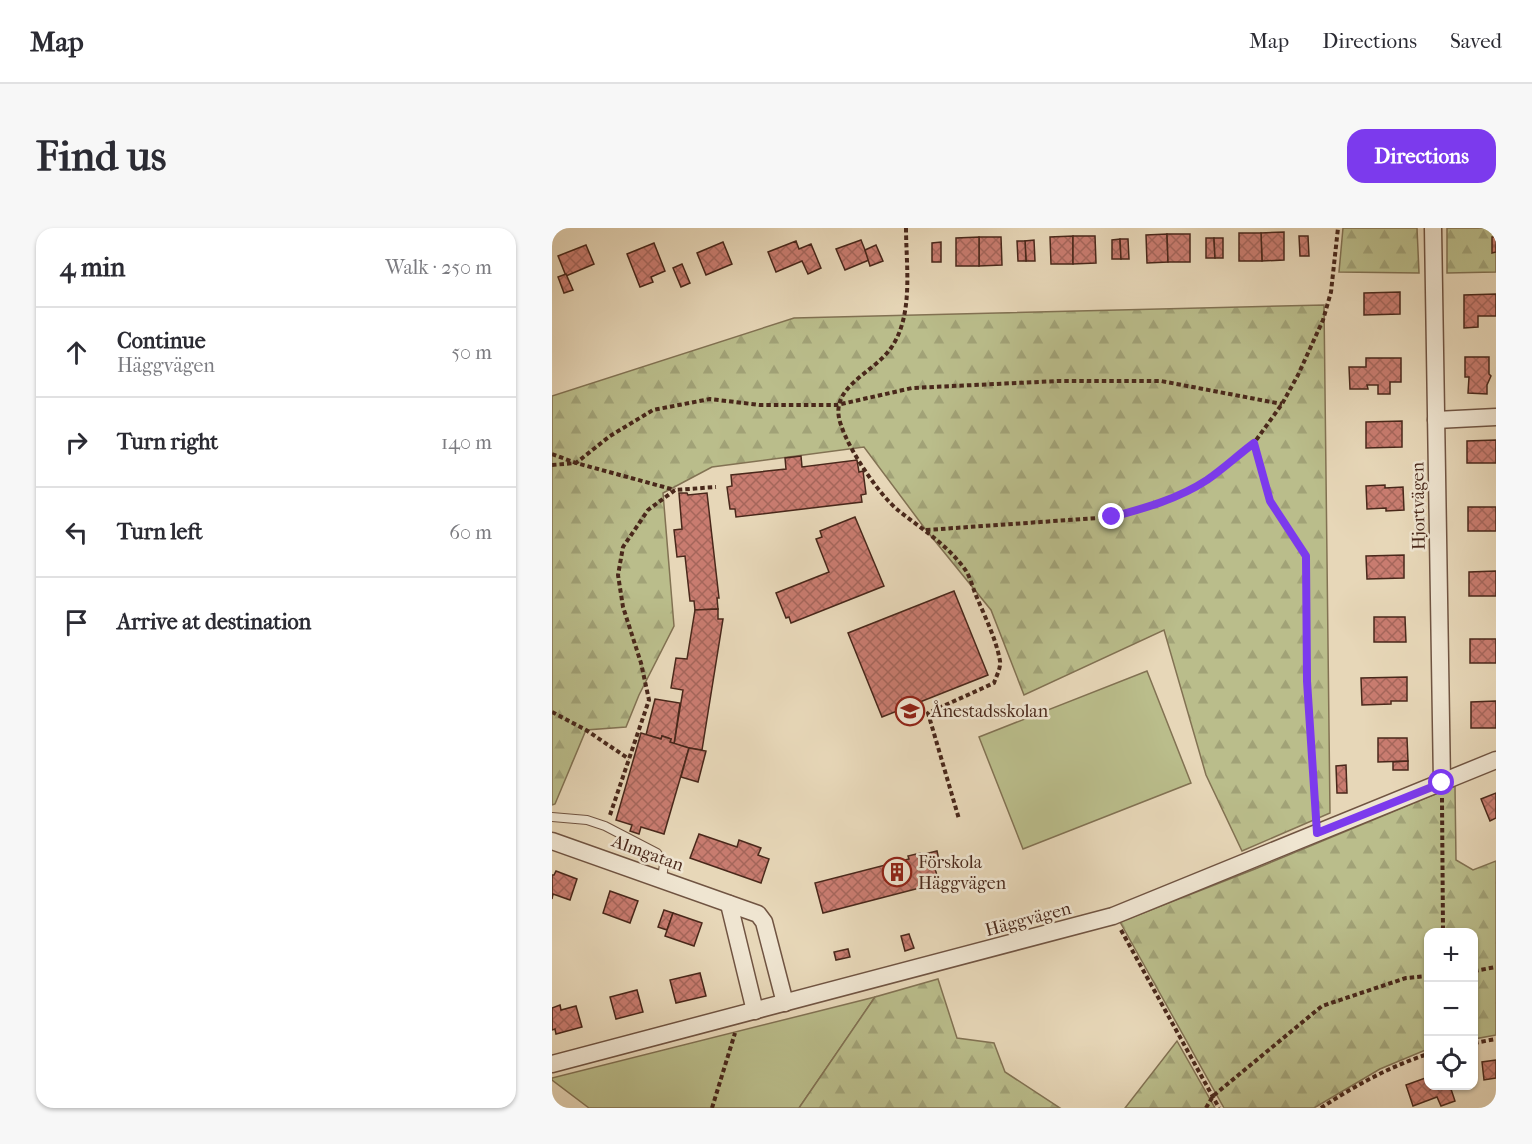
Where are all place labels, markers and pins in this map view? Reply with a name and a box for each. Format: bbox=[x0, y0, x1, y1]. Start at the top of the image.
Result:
school or university icon: Ånestadsskolan bbox=[894, 695, 926, 727]
place label: Ånestadsskolan bbox=[930, 700, 1049, 722]
place label: Förskola Häggvägen bbox=[918, 852, 1007, 894]
building icon: Förskola Häggvägen bbox=[881, 856, 913, 888]

